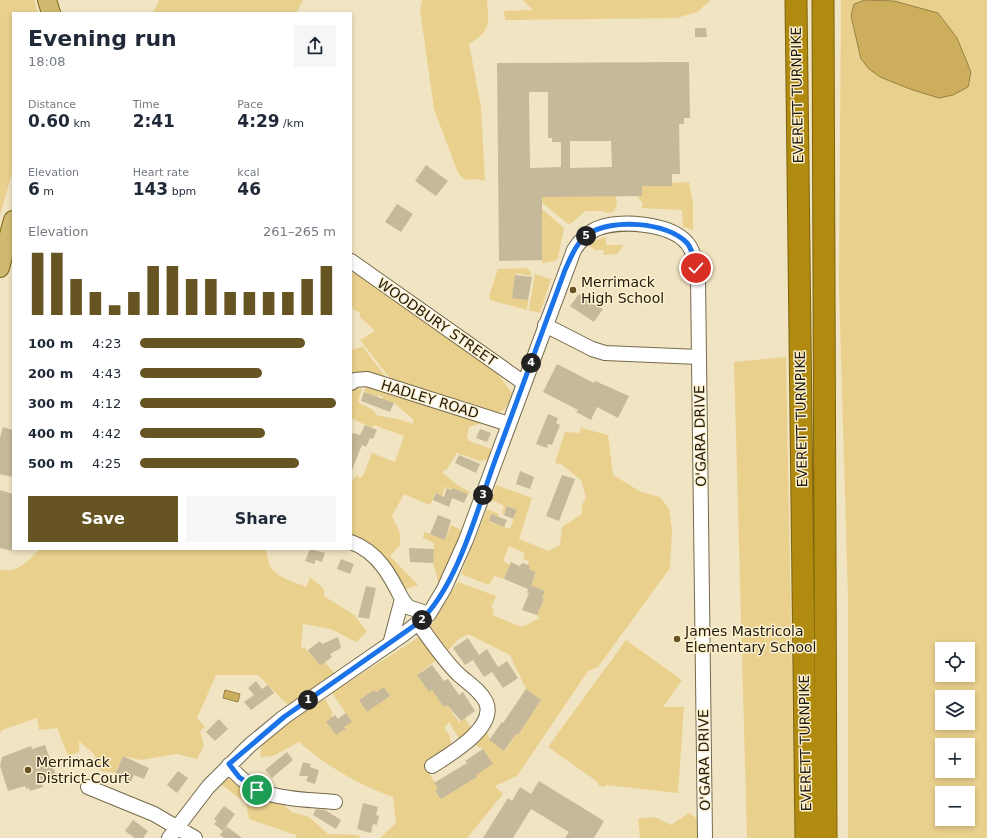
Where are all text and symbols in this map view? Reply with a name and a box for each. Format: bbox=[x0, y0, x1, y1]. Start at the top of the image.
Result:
button: share bbox=[294, 25, 336, 67]
text: Evening run bbox=[28, 26, 177, 51]
street label: EVERETT TURNPIKE bbox=[788, 26, 806, 164]
text: 18:08 bbox=[28, 54, 65, 69]
text: Distance bbox=[28, 98, 76, 111]
text: Time bbox=[133, 98, 160, 111]
text: Pace bbox=[237, 98, 263, 111]
text: 0.60 bbox=[28, 111, 70, 131]
text: 2:41 bbox=[133, 111, 175, 131]
text: 4:29 bbox=[237, 111, 280, 131]
text: km bbox=[70, 117, 91, 130]
text: /km bbox=[280, 117, 304, 130]
text: Elevation bbox=[28, 166, 79, 179]
text: Heart rate bbox=[133, 166, 189, 179]
text: kcal bbox=[237, 166, 260, 179]
text: 6 bbox=[28, 179, 40, 199]
text: 143 bbox=[133, 179, 168, 199]
text: 46 bbox=[237, 179, 261, 199]
text: m bbox=[40, 185, 54, 198]
text: bpm bbox=[168, 185, 196, 198]
text: Elevation bbox=[28, 224, 88, 239]
text: 261–265 m bbox=[263, 224, 336, 239]
pin: 5 bbox=[576, 226, 596, 246]
text: 5 bbox=[582, 229, 590, 242]
pin bbox=[679, 251, 713, 285]
icon: check bbox=[685, 257, 707, 279]
place label: Merrimack High School bbox=[581, 274, 664, 306]
street label: WOODBURY STREET bbox=[374, 275, 500, 369]
marker: Merrimack High School bbox=[568, 285, 578, 295]
text: 100 m bbox=[28, 336, 73, 351]
text: 4:23 bbox=[92, 336, 121, 351]
street label: EVERETT TURNPIKE bbox=[792, 350, 810, 488]
pin: 4 bbox=[521, 353, 541, 373]
text: 4 bbox=[527, 356, 535, 369]
text: 200 m bbox=[28, 366, 73, 381]
text: 4:43 bbox=[92, 366, 121, 381]
street label: HADLEY ROAD bbox=[379, 377, 481, 421]
street label: O'GARA DRIVE bbox=[691, 385, 709, 487]
text: 300 m bbox=[28, 396, 73, 411]
text: 4:12 bbox=[92, 396, 121, 411]
text: 400 m bbox=[28, 426, 73, 441]
text: 4:42 bbox=[92, 426, 121, 441]
text: 500 m bbox=[28, 456, 73, 471]
text: 4:25 bbox=[92, 456, 121, 471]
pin: 3 bbox=[473, 485, 493, 505]
text: 3 bbox=[479, 488, 487, 501]
button: Save bbox=[28, 496, 178, 542]
button: Share bbox=[186, 496, 336, 542]
pin: 2 bbox=[412, 610, 432, 630]
text: 2 bbox=[418, 613, 426, 626]
place label: James Mastricola Elementary School bbox=[684, 623, 817, 655]
marker: James Mastricola Elementary School bbox=[672, 634, 682, 644]
map controls bbox=[935, 642, 975, 826]
button: locate bbox=[935, 642, 975, 682]
street label: EVERETT TURNPIKE bbox=[796, 674, 814, 812]
pin: 1 bbox=[298, 690, 318, 710]
button: layers bbox=[935, 690, 975, 730]
text: 1 bbox=[304, 693, 312, 706]
street label: O'GARA DRIVE bbox=[695, 709, 713, 811]
button: + bbox=[935, 738, 975, 778]
place label: Merrimack District Court bbox=[36, 754, 130, 786]
marker: Merrimack District Court bbox=[23, 765, 33, 775]
pin bbox=[240, 773, 274, 807]
icon: arrive bbox=[246, 779, 268, 801]
button: − bbox=[935, 786, 975, 826]

